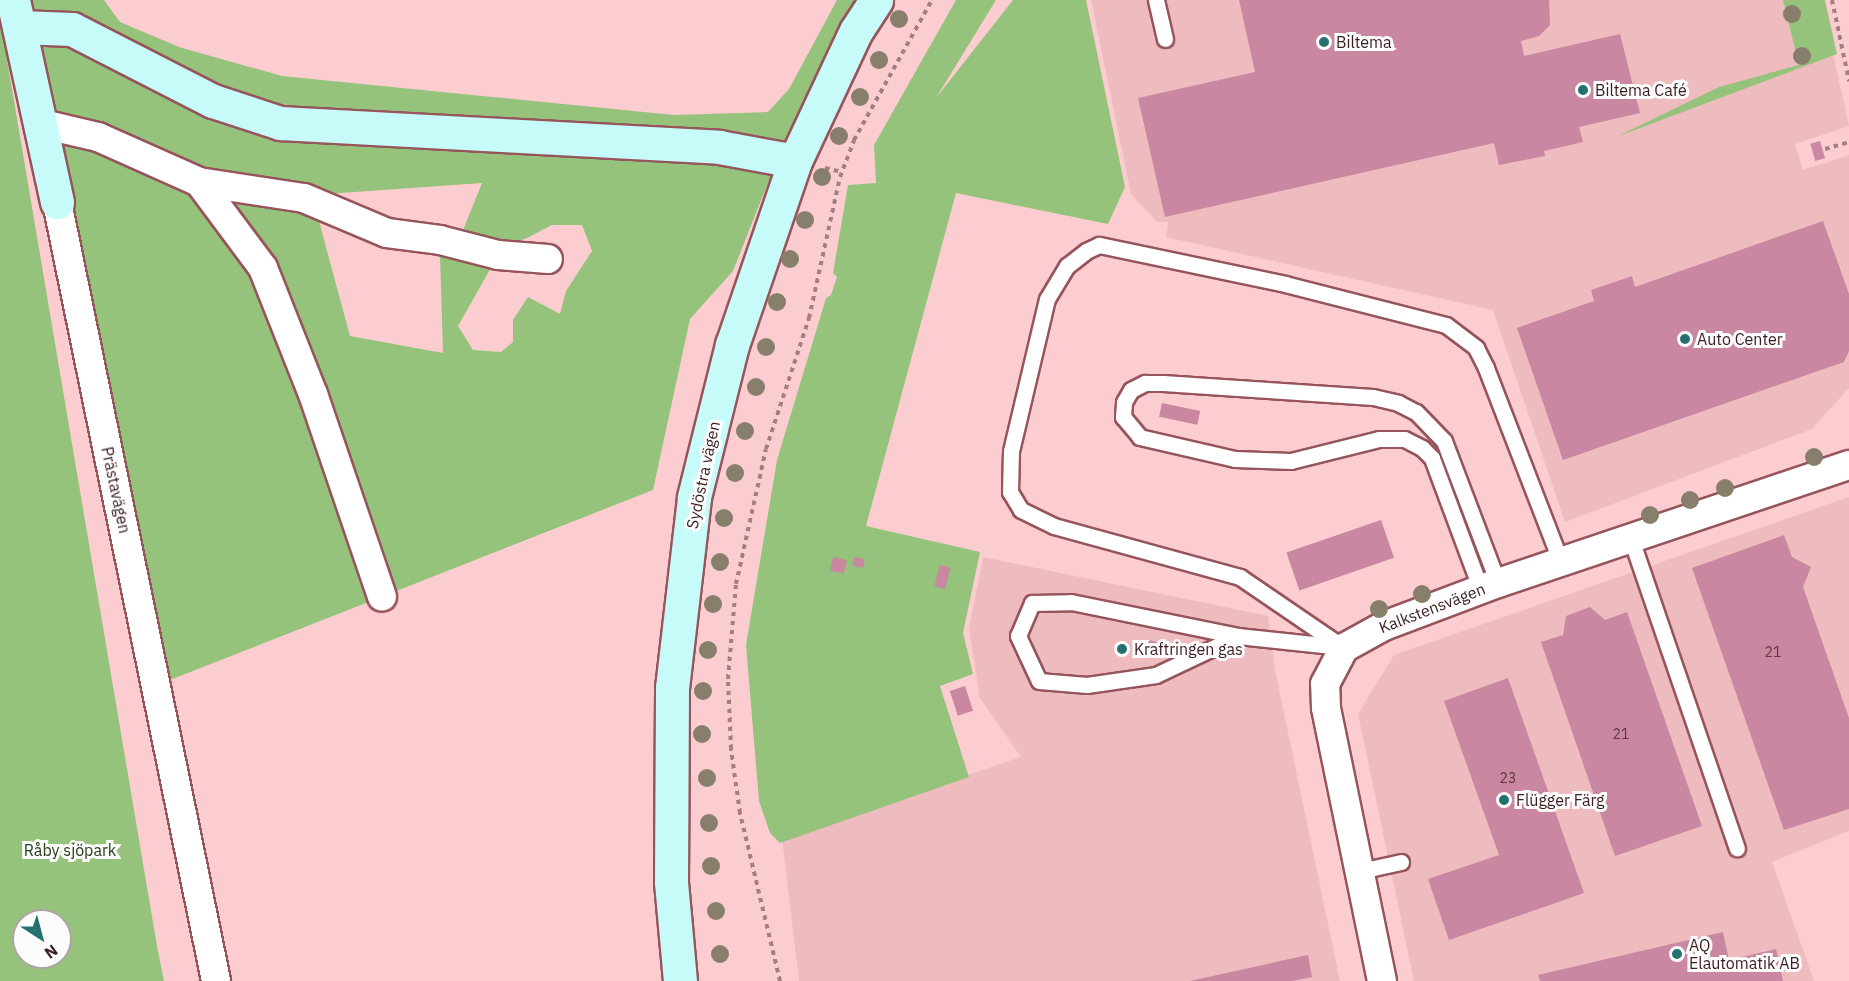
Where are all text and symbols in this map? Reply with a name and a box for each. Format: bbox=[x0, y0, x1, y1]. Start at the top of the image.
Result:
place label: Biltema bbox=[1336, 32, 1392, 52]
marker: Biltema bbox=[1317, 35, 1331, 49]
place label: Biltema Café bbox=[1595, 80, 1687, 100]
marker: Biltema Café bbox=[1576, 83, 1590, 97]
place label: Auto Center bbox=[1697, 329, 1783, 349]
marker: Auto Center bbox=[1678, 332, 1692, 346]
street label: Sydöstra vägen bbox=[682, 420, 724, 530]
street label: Prästavägen bbox=[97, 445, 135, 535]
street label: Kalkstensvägen bbox=[1376, 579, 1488, 637]
place label: Kraftringen gas bbox=[1134, 639, 1243, 659]
marker: Kraftringen gas bbox=[1115, 642, 1129, 656]
house number: 21 bbox=[1765, 644, 1781, 660]
house number: 21 bbox=[1613, 726, 1629, 742]
house number: 23 bbox=[1500, 770, 1516, 786]
place label: Flügger Färg bbox=[1516, 790, 1604, 810]
marker: Flügger Färg bbox=[1497, 793, 1511, 807]
park label: Råby sjöpark bbox=[24, 840, 116, 860]
north arrow bbox=[12, 909, 72, 969]
place label: AQ Elautomatik AB bbox=[1689, 935, 1800, 973]
text: N bbox=[41, 940, 62, 963]
marker: AQ Elautomatik AB bbox=[1670, 947, 1684, 961]

